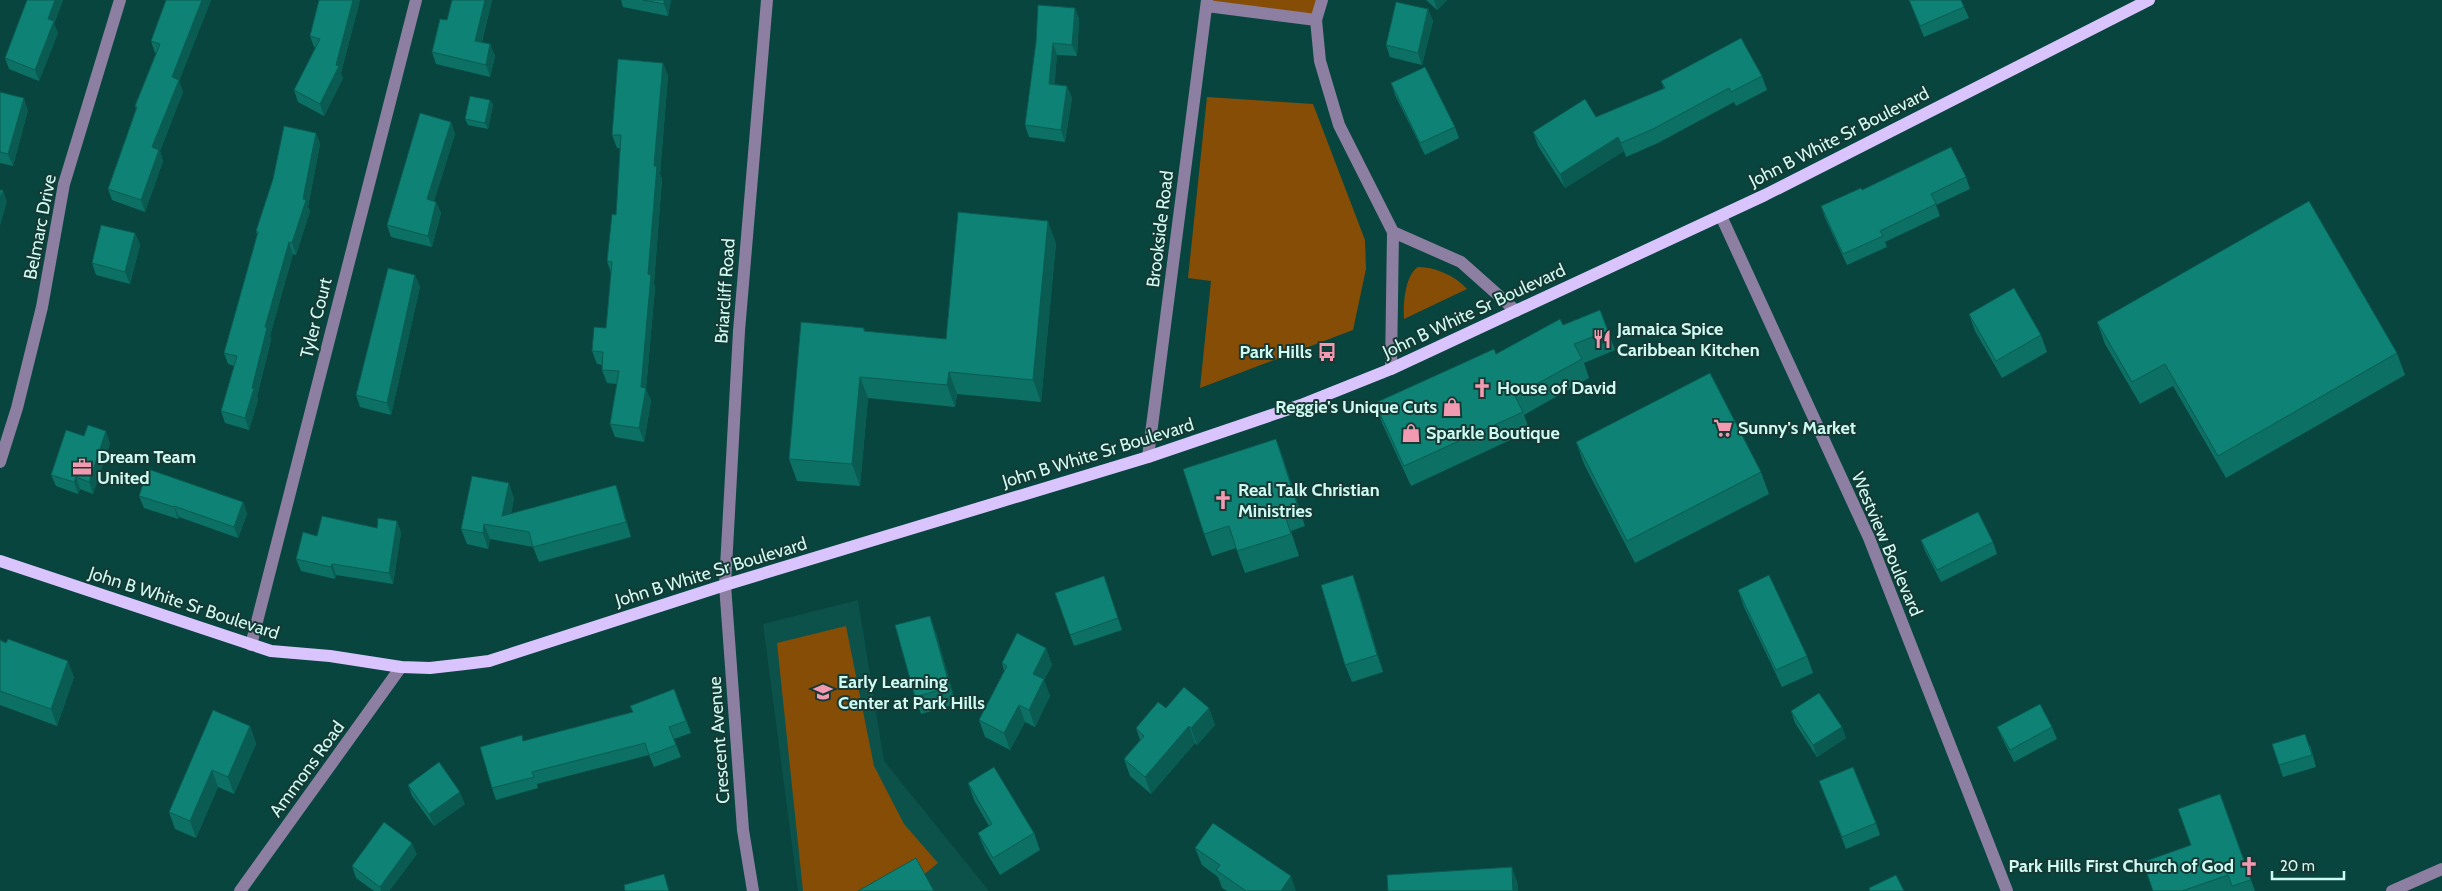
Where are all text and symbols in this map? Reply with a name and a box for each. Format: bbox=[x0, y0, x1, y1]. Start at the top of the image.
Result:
street label: John B White Sr Boulevard bbox=[1744, 82, 1933, 192]
street label: Brookside Road bbox=[1142, 169, 1178, 289]
street label: Belmarc Drive bbox=[19, 173, 61, 281]
street label: Briarcliff Road bbox=[710, 238, 740, 344]
street label: John B White Sr Boulevard bbox=[1378, 259, 1569, 363]
street label: Tyler Court bbox=[295, 275, 337, 361]
place label: Jamaica Spice Caribbean Kitchen bbox=[1616, 318, 1760, 361]
restaurant icon: Jamaica Spice Caribbean Kitchen bbox=[1591, 328, 1613, 350]
place label: Park Hills bbox=[1239, 341, 1312, 363]
bus stop icon: Park Hills bbox=[1316, 341, 1338, 363]
church icon: House of David bbox=[1471, 377, 1493, 399]
place label: House of David bbox=[1497, 377, 1616, 399]
place label: Reggie's Unique Cuts bbox=[1275, 396, 1437, 418]
shop icon: Reggie's Unique Cuts bbox=[1441, 396, 1463, 418]
street label: John B White Sr Boulevard bbox=[999, 413, 1196, 493]
supermarket icon: Sunny's Market bbox=[1712, 417, 1734, 439]
place label: Sunny's Market bbox=[1738, 417, 1856, 439]
shop icon: Sparkle Boutique bbox=[1400, 422, 1422, 444]
place label: Sparkle Boutique bbox=[1426, 422, 1560, 444]
place label: Dream Team United bbox=[97, 446, 196, 489]
office icon: Dream Team United bbox=[71, 456, 93, 478]
street label: Westview Boulevard bbox=[1847, 469, 1927, 619]
place label: Real Talk Christian Ministries bbox=[1238, 479, 1380, 522]
church icon: Real Talk Christian Ministries bbox=[1212, 489, 1234, 511]
street label: John B White Sr Boulevard bbox=[612, 532, 809, 612]
street label: John B White Sr Boulevard bbox=[85, 561, 282, 644]
place label: Early Learning Center at Park Hills bbox=[838, 671, 985, 714]
street label: Crescent Avenue bbox=[704, 676, 734, 804]
school or university icon: Early Learning Center at Park Hills bbox=[812, 681, 834, 703]
street label: Ammons Road bbox=[265, 717, 349, 821]
scale bar bbox=[2272, 848, 2344, 880]
place label: Park Hills First Church of God bbox=[2009, 855, 2234, 877]
church icon: Park Hills First Church of God bbox=[2238, 855, 2260, 877]
text: 20 m bbox=[2280, 857, 2315, 875]

